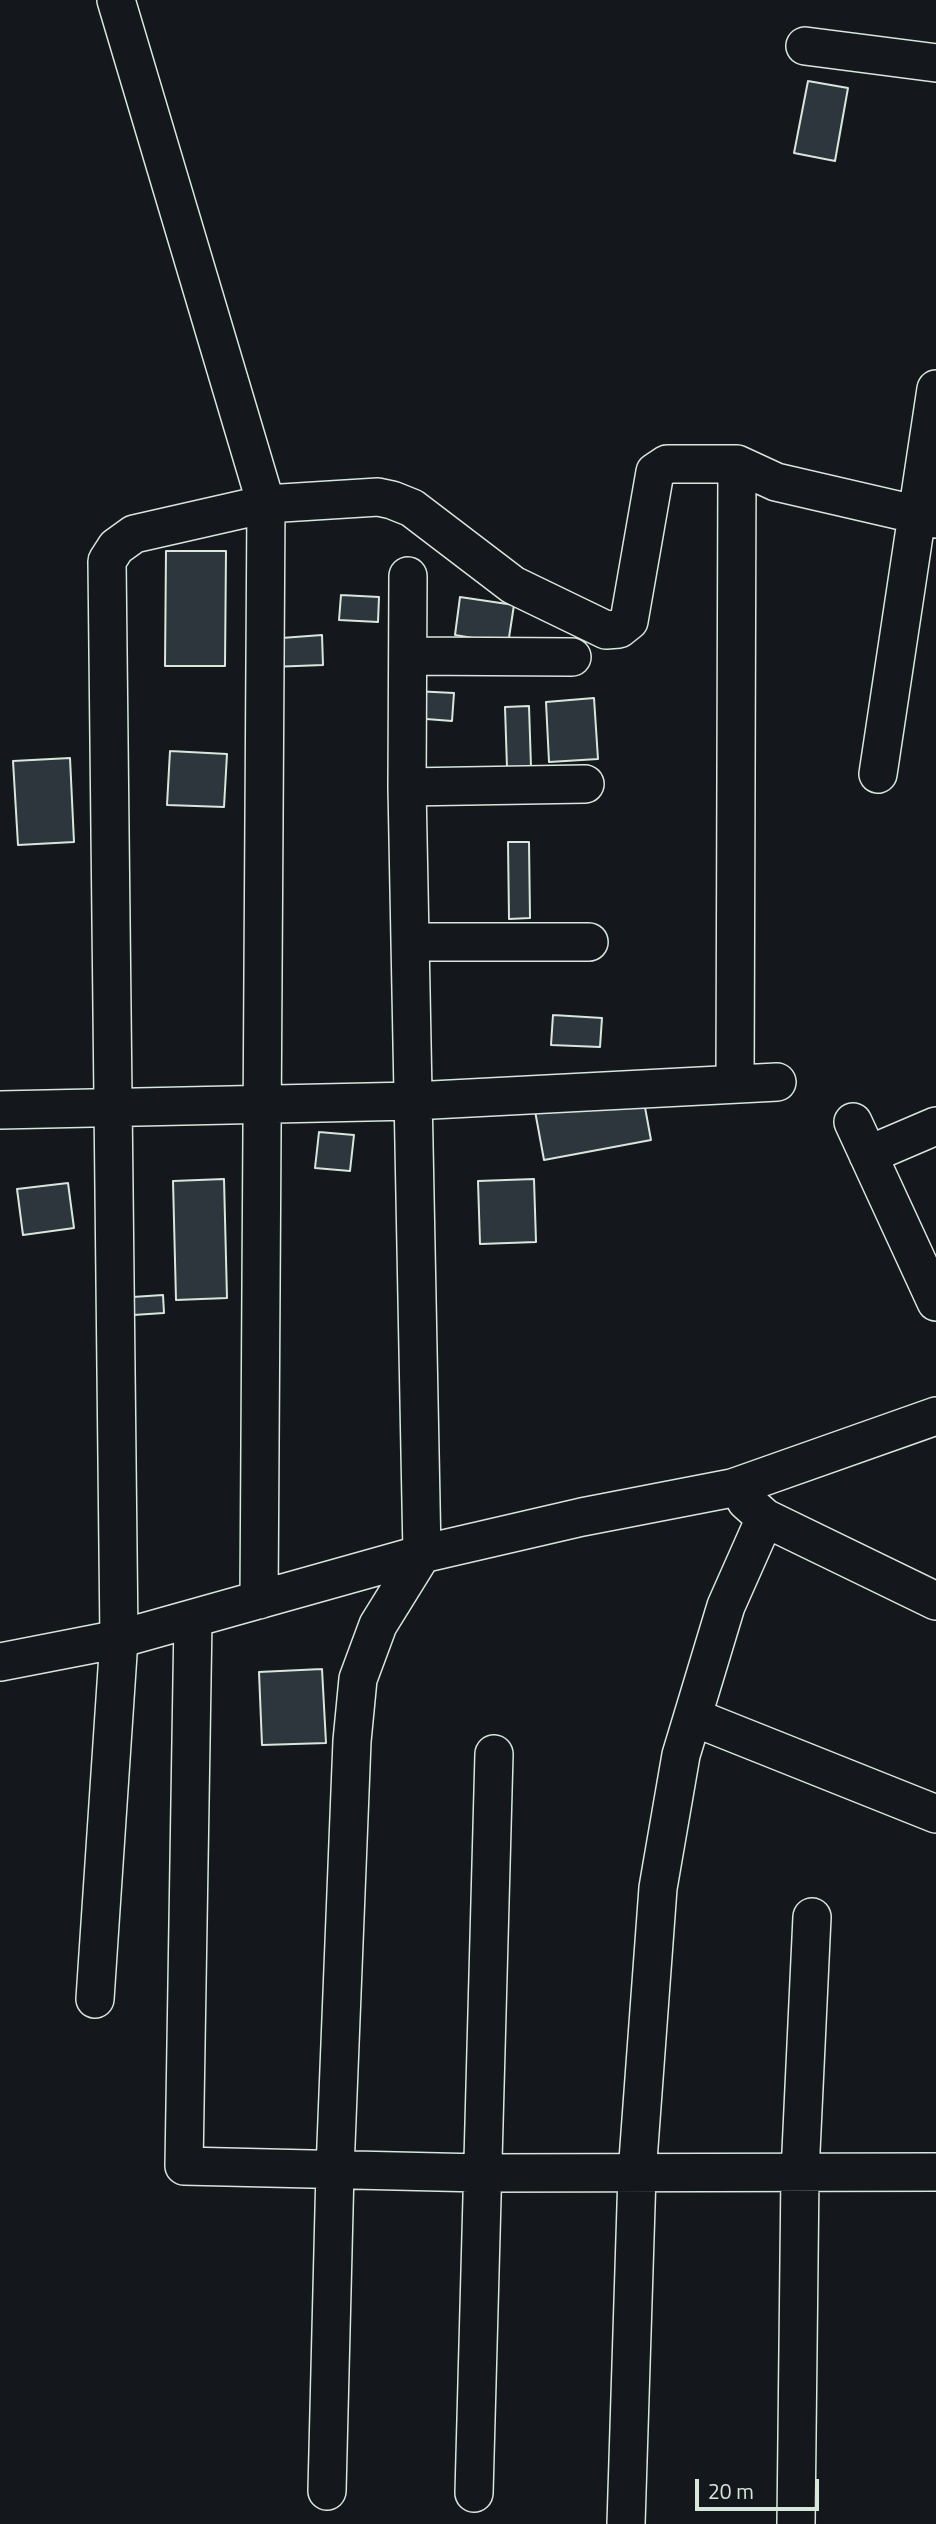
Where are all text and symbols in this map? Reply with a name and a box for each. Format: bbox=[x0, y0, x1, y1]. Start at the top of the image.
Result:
scale bar bbox=[698, 2464, 822, 2508]
text: 20 m bbox=[708, 2475, 754, 2507]

